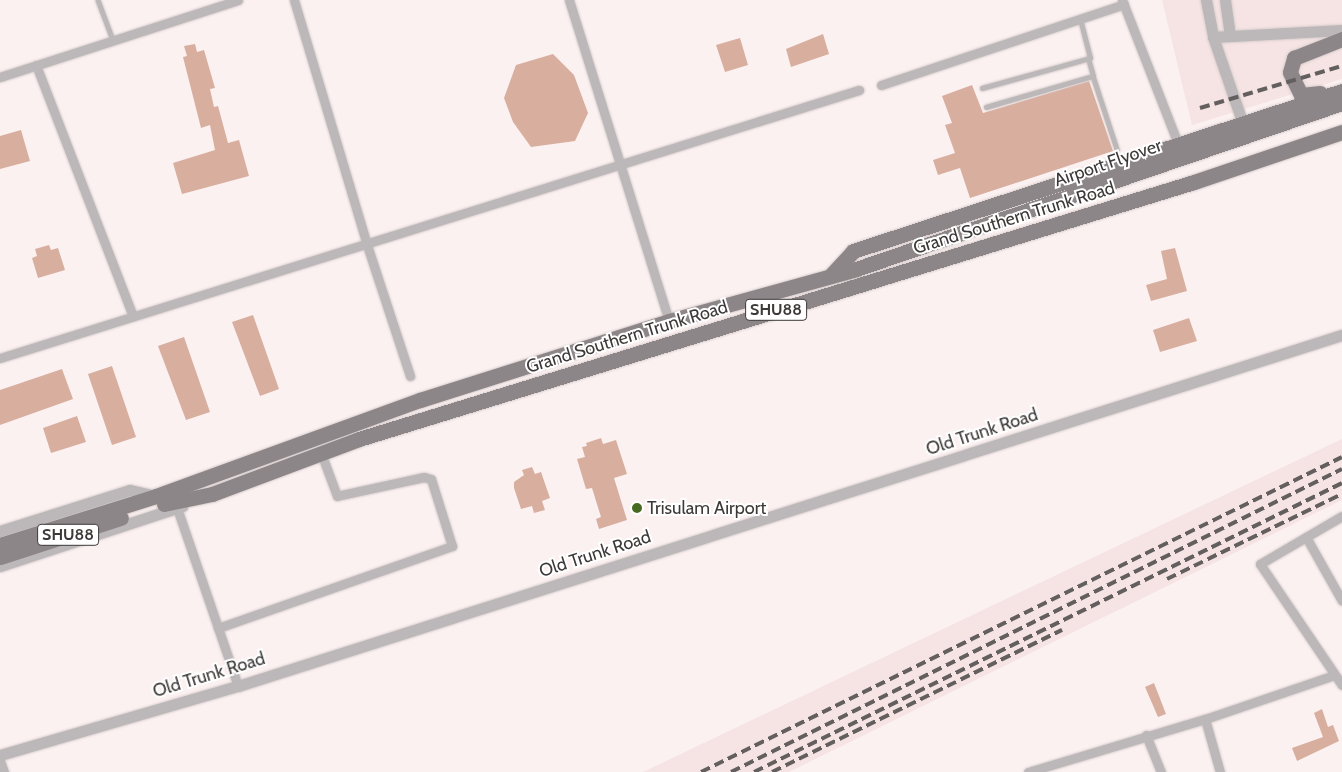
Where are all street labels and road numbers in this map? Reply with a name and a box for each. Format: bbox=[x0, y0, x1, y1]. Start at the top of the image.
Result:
street label: Airport Flyover bbox=[1051, 135, 1165, 191]
street label: Grand Southern Trunk Road bbox=[911, 177, 1117, 259]
street label: Grand Southern Trunk Road bbox=[524, 296, 730, 378]
road number: SHU88 bbox=[745, 296, 807, 324]
street label: Old Trunk Road bbox=[923, 404, 1041, 460]
road number: SHU88 bbox=[37, 522, 99, 548]
street label: Old Trunk Road bbox=[536, 526, 654, 582]
street label: Old Trunk Road bbox=[150, 648, 268, 702]

